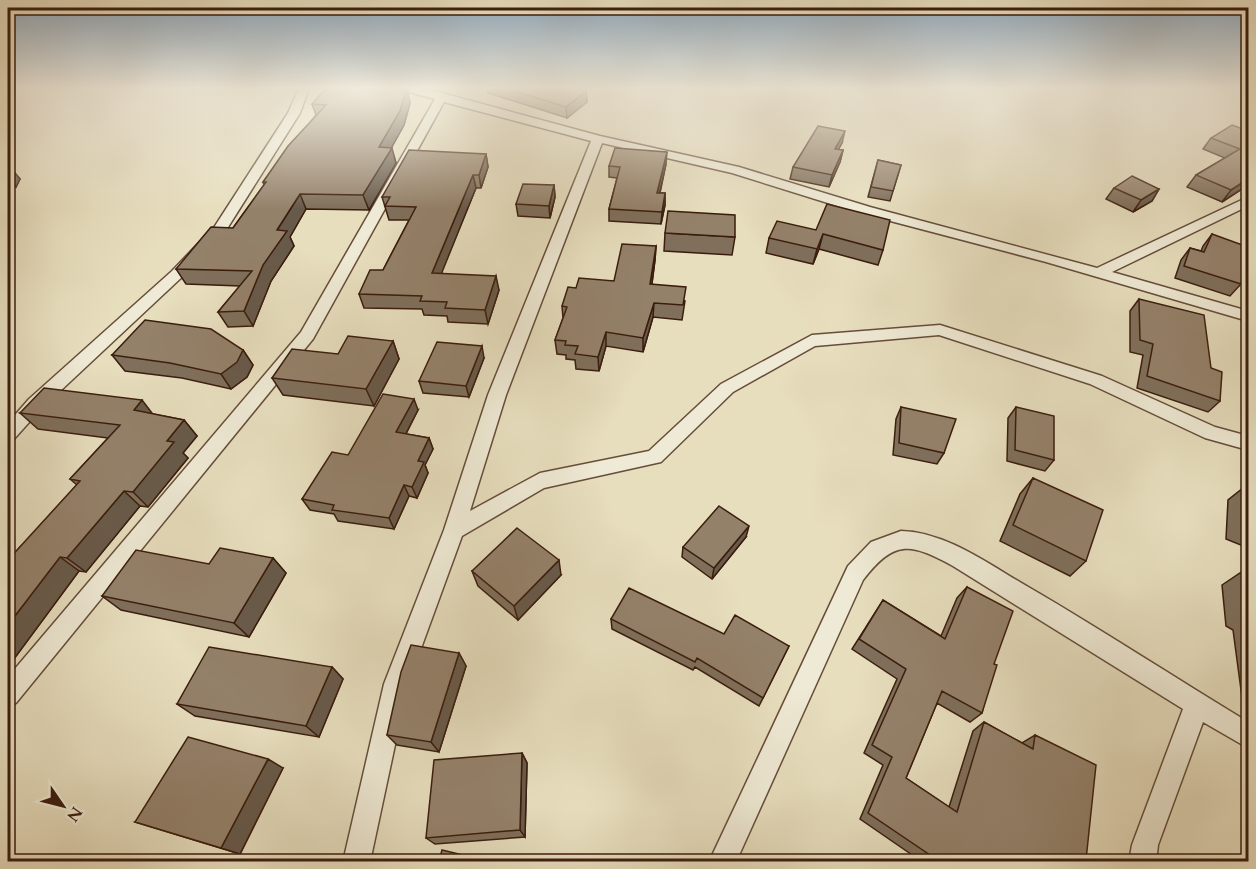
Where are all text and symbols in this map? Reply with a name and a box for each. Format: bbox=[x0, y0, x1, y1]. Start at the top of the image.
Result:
north arrow bbox=[33, 776, 93, 836]
text: N bbox=[61, 802, 87, 826]

